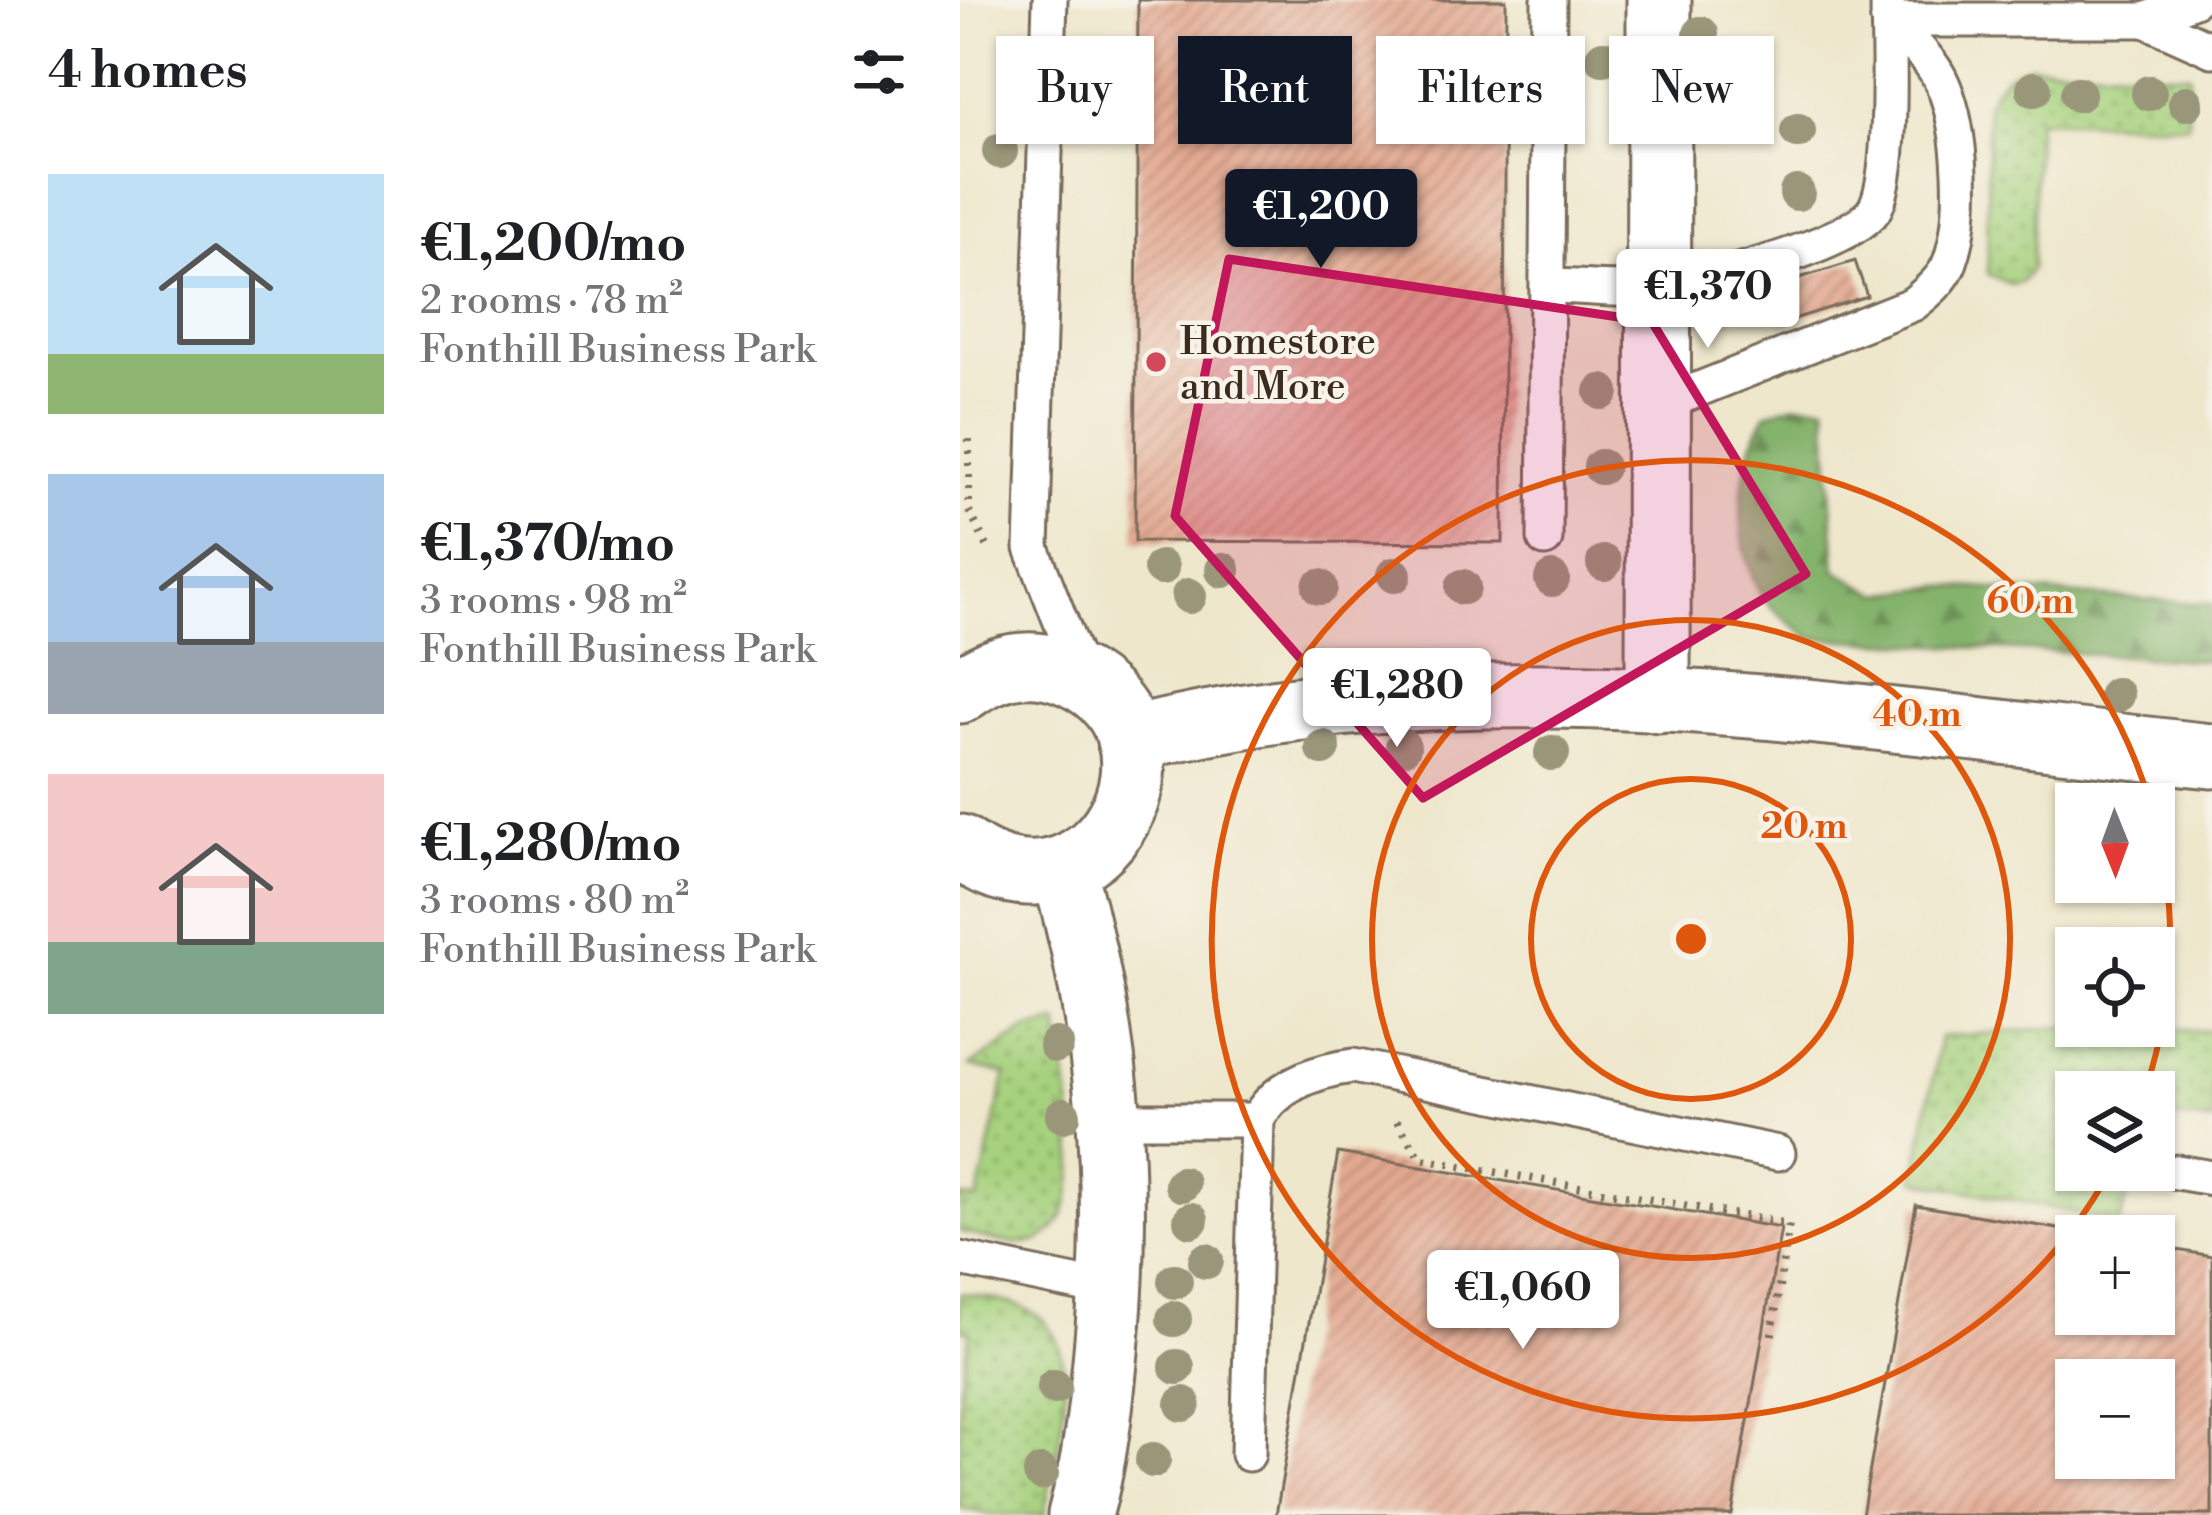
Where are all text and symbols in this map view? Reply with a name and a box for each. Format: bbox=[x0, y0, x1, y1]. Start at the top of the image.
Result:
chip: Buy bbox=[996, 36, 1154, 144]
chip: Rent bbox=[1178, 36, 1352, 144]
chip: Filters bbox=[1376, 36, 1585, 144]
chip: New bbox=[1609, 36, 1774, 144]
icon: filters bbox=[846, 39, 912, 105]
text: 4 homes bbox=[48, 40, 248, 104]
pin: €1,200 bbox=[1223, 169, 1419, 271]
text: €1,200 bbox=[1252, 183, 1390, 232]
text: €1,200/mo bbox=[420, 213, 686, 277]
icon: home bbox=[144, 222, 288, 366]
pin: €1,370 bbox=[1610, 249, 1806, 351]
text: €1,370 bbox=[1643, 263, 1773, 312]
text: 2 rooms · 78 m² bbox=[420, 277, 683, 326]
place label: Homestore and More bbox=[1180, 318, 1376, 412]
text: Fonthill Business Park bbox=[420, 326, 815, 375]
marker: Homestore and More bbox=[1143, 349, 1169, 375]
text: €1,370/mo bbox=[420, 513, 675, 577]
icon: home bbox=[144, 522, 288, 666]
text: 3 rooms · 98 m² bbox=[420, 577, 687, 626]
text: 60 m bbox=[1986, 580, 2074, 625]
text: Fonthill Business Park bbox=[420, 626, 815, 675]
pin: €1,280 bbox=[1299, 648, 1495, 750]
text: €1,280 bbox=[1330, 662, 1464, 711]
text: 40 m bbox=[1873, 693, 1962, 738]
north arrow bbox=[2055, 783, 2175, 903]
map controls bbox=[2055, 783, 2175, 1479]
text: 20 m bbox=[1760, 805, 1848, 850]
text: €1,280/mo bbox=[420, 813, 682, 877]
icon: home bbox=[144, 822, 288, 966]
text: 3 rooms · 80 m² bbox=[420, 877, 689, 926]
centre of rings bbox=[1670, 918, 1712, 960]
text: Fonthill Business Park bbox=[420, 926, 815, 975]
button: locate bbox=[2055, 927, 2175, 1047]
button: layers bbox=[2055, 1071, 2175, 1191]
button: + bbox=[2055, 1215, 2175, 1335]
pin: €1,060 bbox=[1425, 1250, 1621, 1352]
text: €1,060 bbox=[1454, 1264, 1592, 1313]
button: − bbox=[2055, 1359, 2175, 1479]

